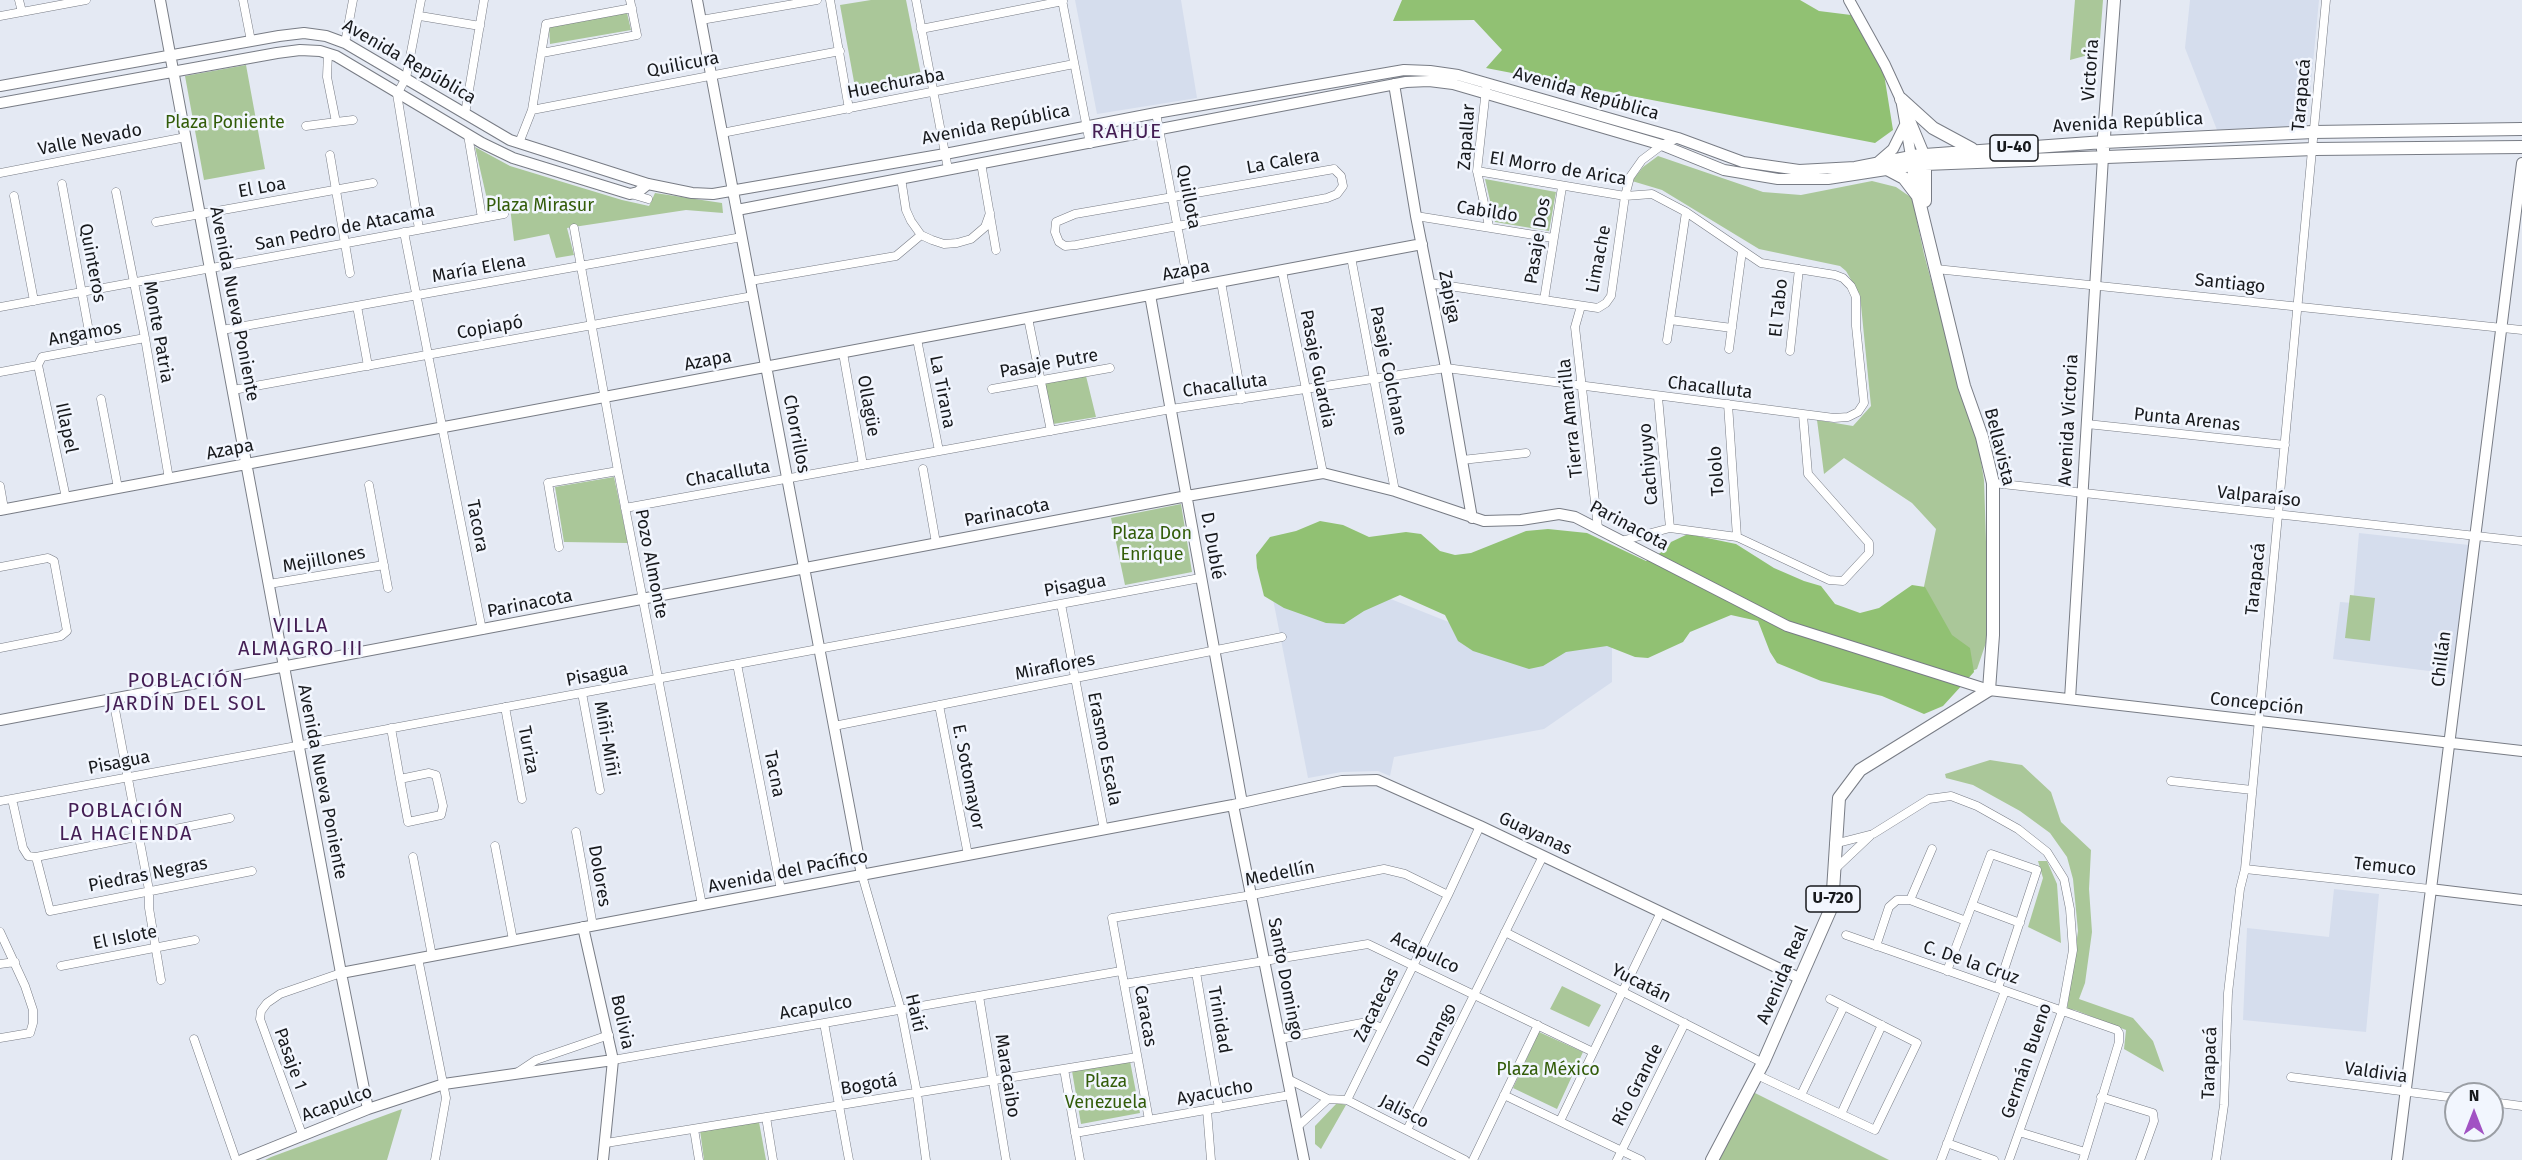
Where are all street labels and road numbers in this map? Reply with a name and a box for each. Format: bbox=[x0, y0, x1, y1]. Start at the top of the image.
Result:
street label: Avenida República bbox=[338, 15, 480, 109]
street label: Victoria bbox=[2078, 38, 2104, 102]
street label: Quilicura bbox=[645, 47, 721, 83]
street label: Tarapacá bbox=[2288, 58, 2316, 132]
street label: Avenida República bbox=[1511, 63, 1661, 125]
street label: Huechuraba bbox=[846, 64, 946, 104]
street label: Avenida República bbox=[920, 100, 1072, 150]
street label: Zapallar bbox=[1454, 103, 1480, 171]
street label: Avenida República bbox=[2052, 108, 2204, 138]
street label: Valle Nevado bbox=[36, 119, 144, 161]
road number: U-40 bbox=[1990, 135, 2038, 161]
street label: La Calera bbox=[1245, 145, 1321, 179]
street label: El Morro de Arica bbox=[1488, 147, 1628, 191]
street label: Quillota bbox=[1171, 163, 1205, 231]
street label: El Loa bbox=[236, 173, 288, 203]
street label: Cabildo bbox=[1455, 196, 1519, 228]
street label: Pasaje Dos bbox=[1521, 196, 1555, 286]
street label: San Pedro de Atacama bbox=[253, 200, 437, 256]
street label: Avenida Nueva Poniente bbox=[205, 205, 263, 403]
street label: Quinteros bbox=[74, 222, 110, 304]
street label: Limache bbox=[1582, 223, 1616, 295]
street label: María Elena bbox=[430, 250, 528, 288]
street label: Azapa bbox=[1160, 256, 1212, 286]
street label: Zapiga bbox=[1433, 269, 1465, 325]
street label: Santiago bbox=[2194, 270, 2266, 298]
street label: El Tabo bbox=[1765, 278, 1793, 338]
street label: Monte Patria bbox=[138, 279, 178, 385]
street label: Pasaje Colchane bbox=[1365, 305, 1411, 437]
street label: Pasaje Guardia bbox=[1295, 308, 1339, 430]
street label: Copiapó bbox=[455, 312, 525, 344]
street label: Angamos bbox=[47, 317, 123, 351]
street label: Pasaje Putre bbox=[998, 345, 1100, 383]
street label: Azapa bbox=[682, 346, 734, 376]
street label: Avenida Victoria bbox=[2055, 353, 2083, 487]
street label: La Tirana bbox=[924, 354, 960, 430]
street label: Tierra Amarilla bbox=[1554, 357, 1588, 479]
street label: Chacalluta bbox=[1181, 369, 1269, 403]
street label: Chacalluta bbox=[1666, 372, 1754, 404]
street label: Ollagüe bbox=[852, 374, 884, 438]
street label: Chorrillos bbox=[778, 393, 814, 475]
street label: Illapel bbox=[50, 401, 82, 455]
street label: Punta Arenas bbox=[2133, 404, 2241, 436]
street label: Bellavista bbox=[1979, 406, 2019, 488]
street label: Cachiyuyo bbox=[1635, 422, 1663, 506]
street label: Azapa bbox=[204, 435, 256, 465]
street label: Tololo bbox=[1704, 445, 1730, 497]
street label: Chacalluta bbox=[684, 456, 772, 492]
street label: Valparaíso bbox=[2216, 482, 2302, 512]
street label: Parinacota bbox=[962, 494, 1052, 532]
street label: Parinacota bbox=[1586, 496, 1672, 556]
street label: Tacora bbox=[461, 498, 493, 554]
street label: Pozo Almonte bbox=[630, 507, 672, 621]
street label: D. Dublé bbox=[1195, 511, 1229, 581]
street label: Mejillones bbox=[281, 542, 367, 578]
street label: Tarapacá bbox=[2241, 542, 2271, 616]
street label: Pisagua bbox=[1042, 570, 1108, 602]
street label: Parinacota bbox=[485, 585, 575, 623]
street label: Chillán bbox=[2428, 630, 2456, 688]
street label: Miraflores bbox=[1013, 649, 1097, 685]
street label: Pisagua bbox=[564, 658, 630, 692]
street label: Avenida Nueva Poniente bbox=[293, 683, 351, 881]
street label: Concepción bbox=[2209, 688, 2305, 720]
street label: Erasmo Escala bbox=[1082, 690, 1126, 808]
street label: Miñi-Miñi bbox=[589, 699, 623, 779]
street label: E. Sotomayor bbox=[947, 722, 989, 832]
street label: Turiza bbox=[513, 724, 543, 776]
street label: Pisagua bbox=[86, 746, 152, 780]
street label: Tacna bbox=[759, 749, 789, 799]
street label: Guayanas bbox=[1495, 808, 1575, 860]
street label: Dolores bbox=[583, 843, 615, 909]
street label: Avenida del Pacífico bbox=[706, 846, 870, 898]
street label: Piedras Negras bbox=[87, 853, 209, 897]
street label: Temuco bbox=[2353, 853, 2417, 881]
street label: Medellín bbox=[1243, 857, 1317, 891]
road number: U-720 bbox=[1806, 886, 1860, 912]
street label: Santo Domingo bbox=[1263, 916, 1307, 1042]
street label: El Islote bbox=[91, 921, 159, 955]
street label: Avenida Real bbox=[1753, 922, 1813, 1028]
street label: Acapulco bbox=[1387, 927, 1463, 979]
street label: C. De la Cruz bbox=[1920, 936, 2022, 990]
street label: Yucatán bbox=[1607, 960, 1675, 1008]
street label: Zacatecas bbox=[1350, 964, 1404, 1046]
street label: Caracas bbox=[1129, 983, 1161, 1049]
street label: Trinidad bbox=[1202, 985, 1236, 1055]
street label: Acapulco bbox=[778, 991, 854, 1025]
street label: Haití bbox=[900, 992, 930, 1034]
street label: Bolivia bbox=[606, 993, 638, 1051]
street label: Durango bbox=[1412, 1000, 1462, 1070]
street label: Germán Bueno bbox=[1997, 1000, 2057, 1122]
street label: Pasaje 1 bbox=[269, 1025, 311, 1093]
street label: Tarapacá bbox=[2198, 1026, 2222, 1100]
street label: Maracaibo bbox=[990, 1033, 1024, 1119]
street label: Río Grande bbox=[1608, 1040, 1668, 1130]
street label: Valdivia bbox=[2343, 1058, 2409, 1088]
street label: Bogotá bbox=[839, 1070, 899, 1100]
street label: Ayacucho bbox=[1175, 1076, 1255, 1110]
street label: Acapulco bbox=[299, 1081, 375, 1127]
street label: Jalisco bbox=[1376, 1090, 1432, 1134]

